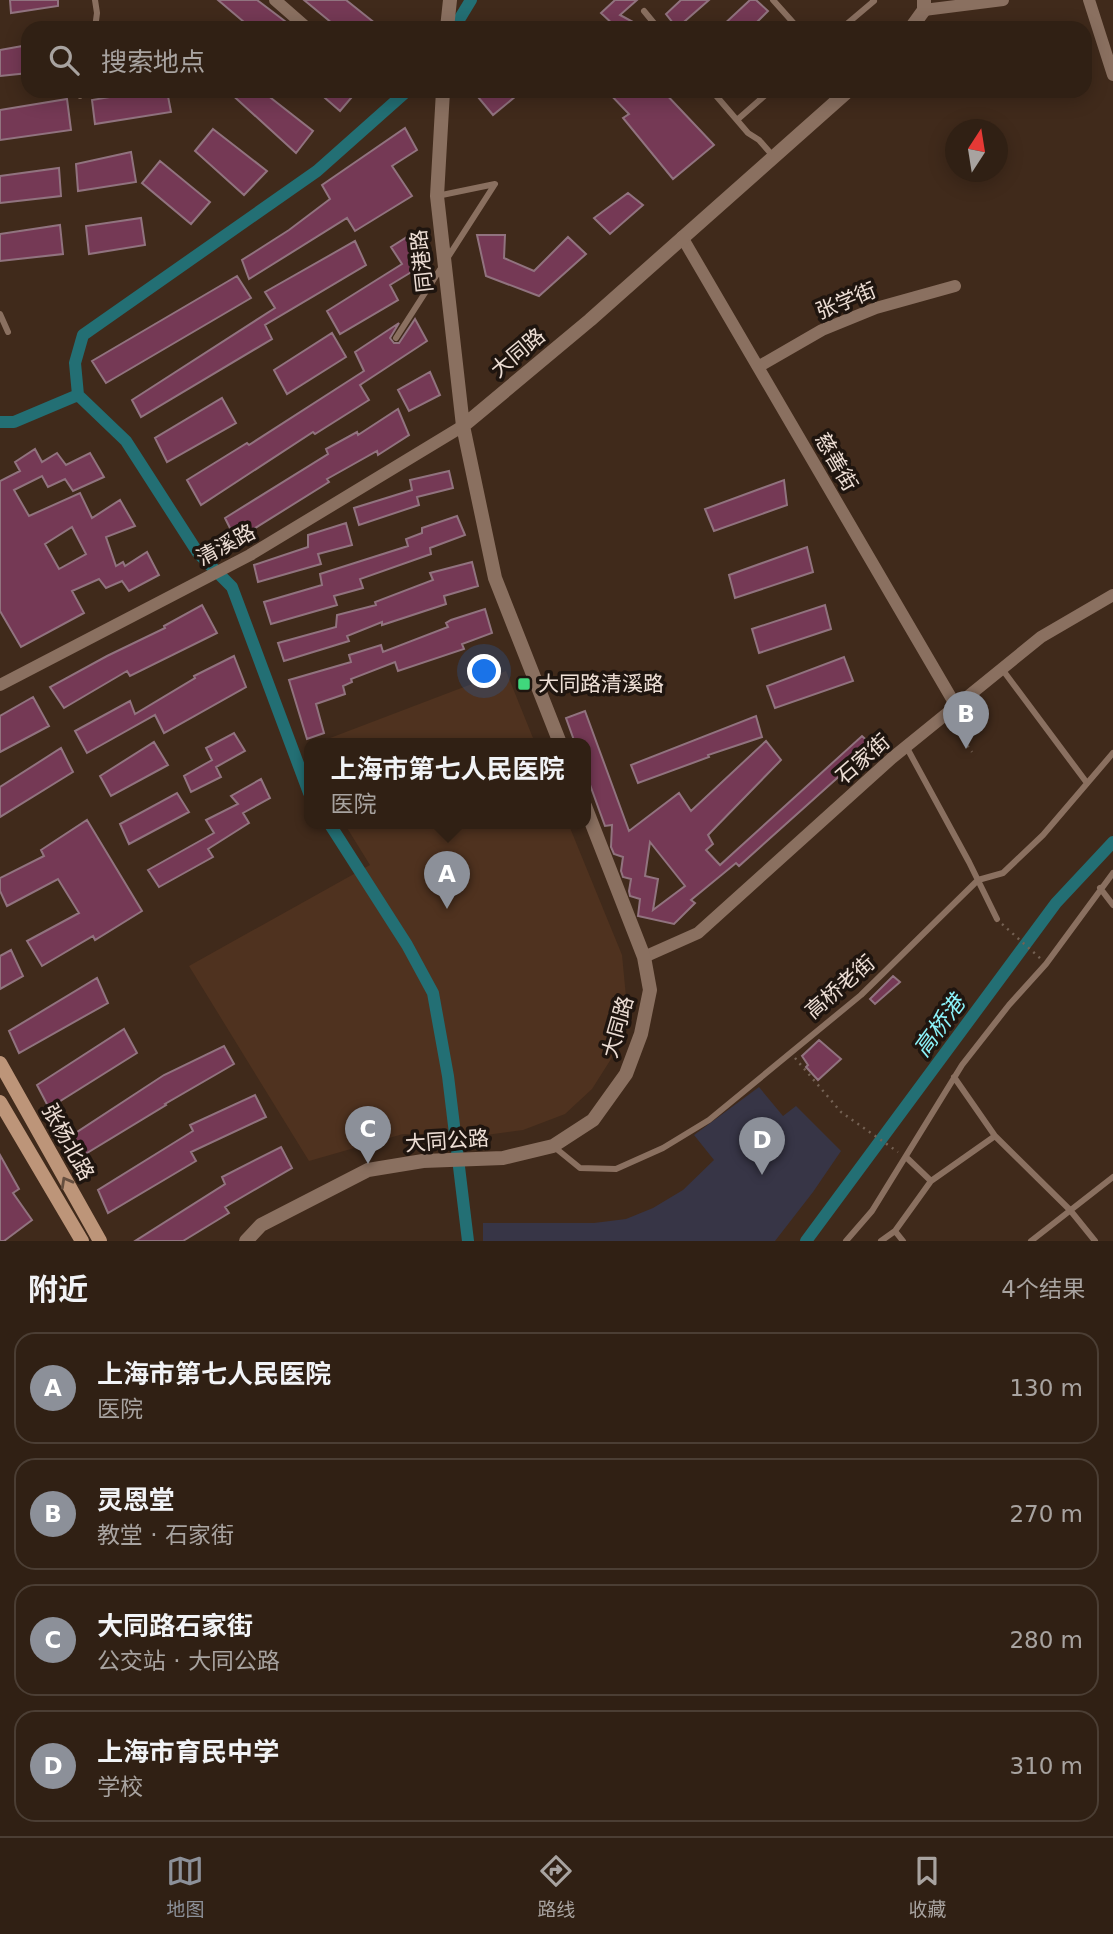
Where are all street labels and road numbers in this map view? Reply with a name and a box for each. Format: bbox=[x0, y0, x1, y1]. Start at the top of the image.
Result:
street label: 同港路 bbox=[407, 228, 437, 294]
street label: 张学街 bbox=[812, 278, 880, 324]
street label: 大同路 bbox=[486, 324, 550, 382]
street label: 慈善街 bbox=[810, 429, 862, 495]
street label: 清溪路 bbox=[193, 520, 259, 570]
street label: 石家街 bbox=[831, 729, 895, 789]
street label: 高桥老街 bbox=[800, 950, 880, 1024]
street label: 大同路 bbox=[598, 993, 638, 1061]
street label: 张杨北路 bbox=[37, 1099, 99, 1185]
street label: 大同公路 bbox=[404, 1126, 490, 1156]

